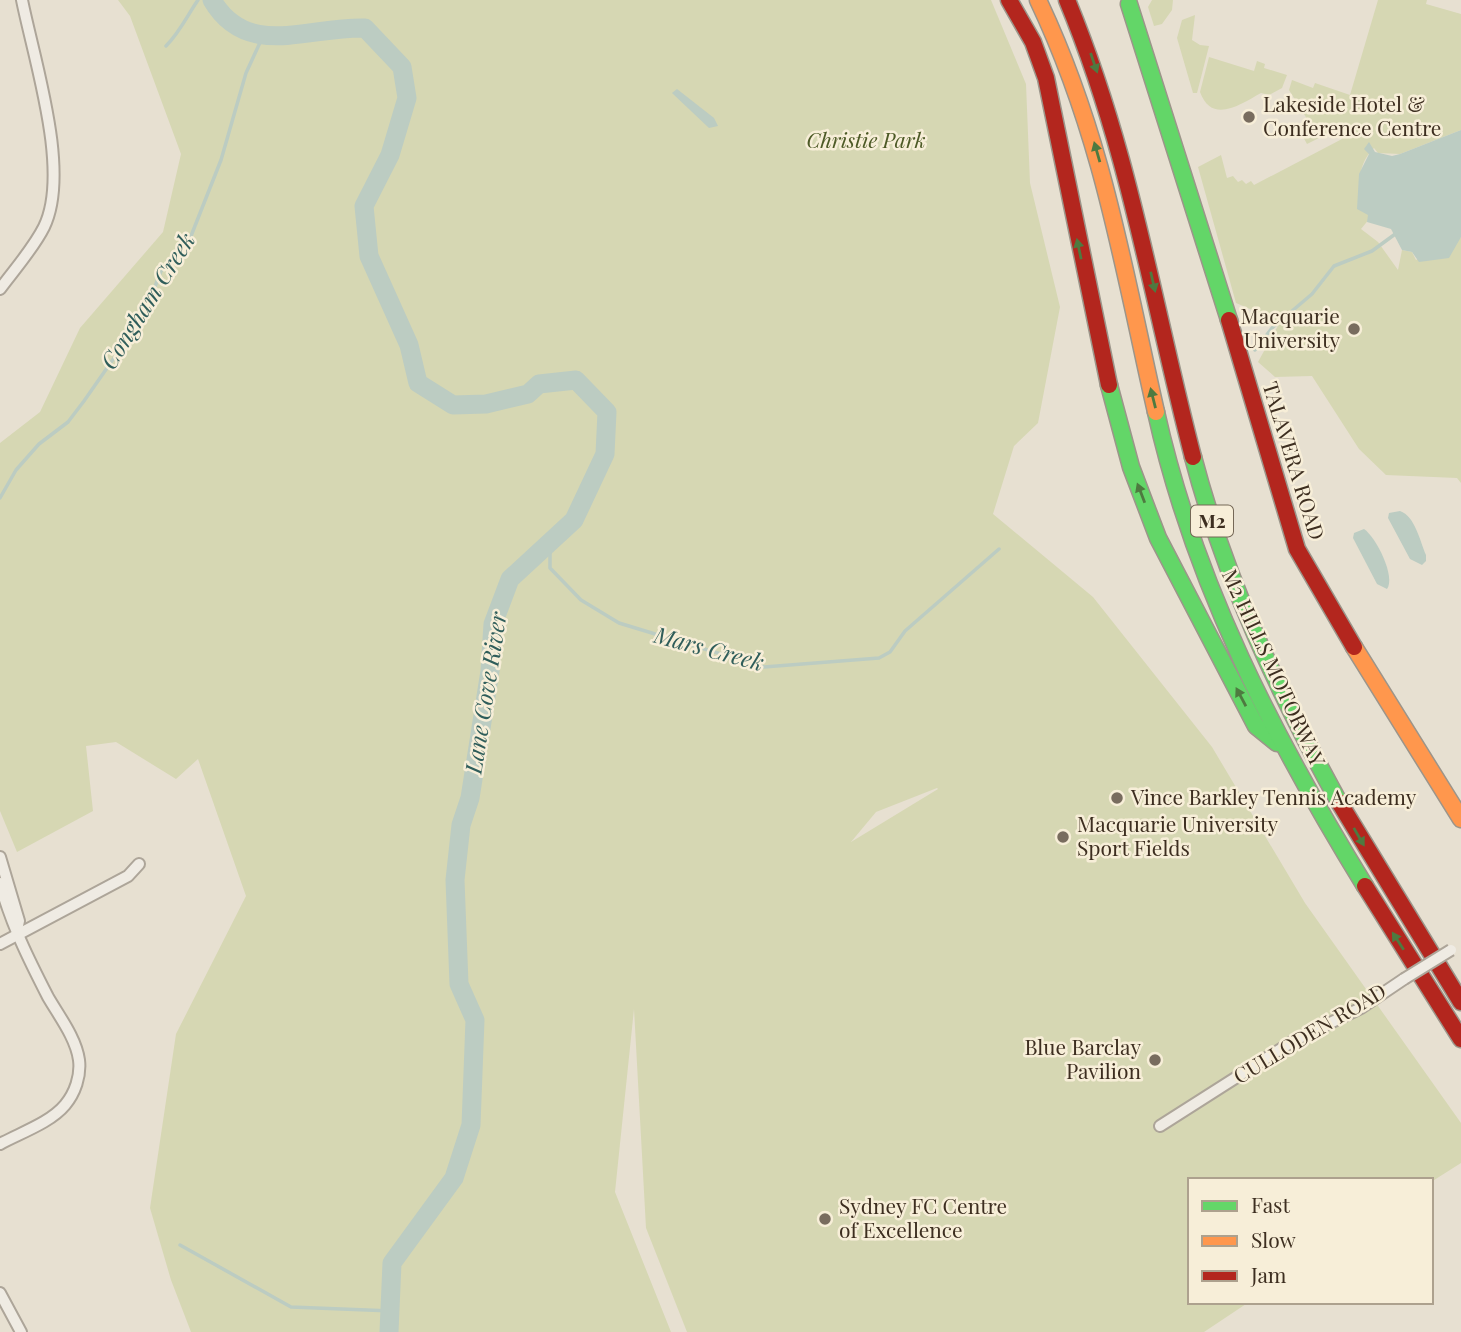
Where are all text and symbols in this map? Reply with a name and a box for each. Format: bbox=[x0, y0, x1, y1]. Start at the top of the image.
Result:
one-way arrow bbox=[1089, 52, 1100, 73]
place label: Lakeside Hotel & Conference Centre bbox=[1263, 89, 1441, 141]
marker: Lakeside Hotel & Conference Centre bbox=[1241, 109, 1257, 125]
park label: Christie Park bbox=[806, 125, 926, 153]
one-way arrow bbox=[1092, 142, 1102, 163]
water label: Congham Creek bbox=[92, 226, 201, 374]
one-way arrow bbox=[1074, 238, 1085, 260]
one-way arrow bbox=[1148, 271, 1159, 293]
place label: Macquarie University bbox=[1241, 301, 1340, 353]
marker: Macquarie University bbox=[1346, 321, 1362, 337]
street label: TALAVERA ROAD bbox=[1258, 378, 1332, 543]
one-way arrow bbox=[1147, 387, 1158, 409]
one-way arrow bbox=[1135, 482, 1146, 503]
road number: M2 bbox=[1191, 506, 1233, 536]
street label: M2 HILLS MOTORWAY bbox=[1217, 564, 1333, 771]
water label: Lane Cove River bbox=[456, 609, 513, 777]
water label: Mars Creek bbox=[650, 618, 768, 677]
one-way arrow bbox=[1235, 686, 1247, 706]
place label: Vince Barkley Tennis Academy bbox=[1130, 782, 1417, 810]
marker: Vince Barkley Tennis Academy bbox=[1109, 790, 1125, 806]
place label: Macquarie University Sport Fields bbox=[1077, 809, 1278, 861]
one-way arrow bbox=[1352, 827, 1365, 846]
marker: Macquarie University Sport Fields bbox=[1055, 829, 1071, 845]
one-way arrow bbox=[1392, 931, 1405, 950]
street label: CULLODEN ROAD bbox=[1227, 976, 1391, 1089]
place label: Blue Barclay Pavilion bbox=[1024, 1032, 1141, 1084]
marker: Blue Barclay Pavilion bbox=[1147, 1052, 1163, 1068]
legend bbox=[1188, 1178, 1433, 1304]
text: Fast bbox=[1251, 1190, 1290, 1218]
place label: Sydney FC Centre of Excellence bbox=[839, 1191, 1007, 1243]
marker: Sydney FC Centre of Excellence bbox=[817, 1211, 833, 1227]
text: Slow bbox=[1251, 1225, 1296, 1253]
text: Jam bbox=[1250, 1260, 1287, 1288]

